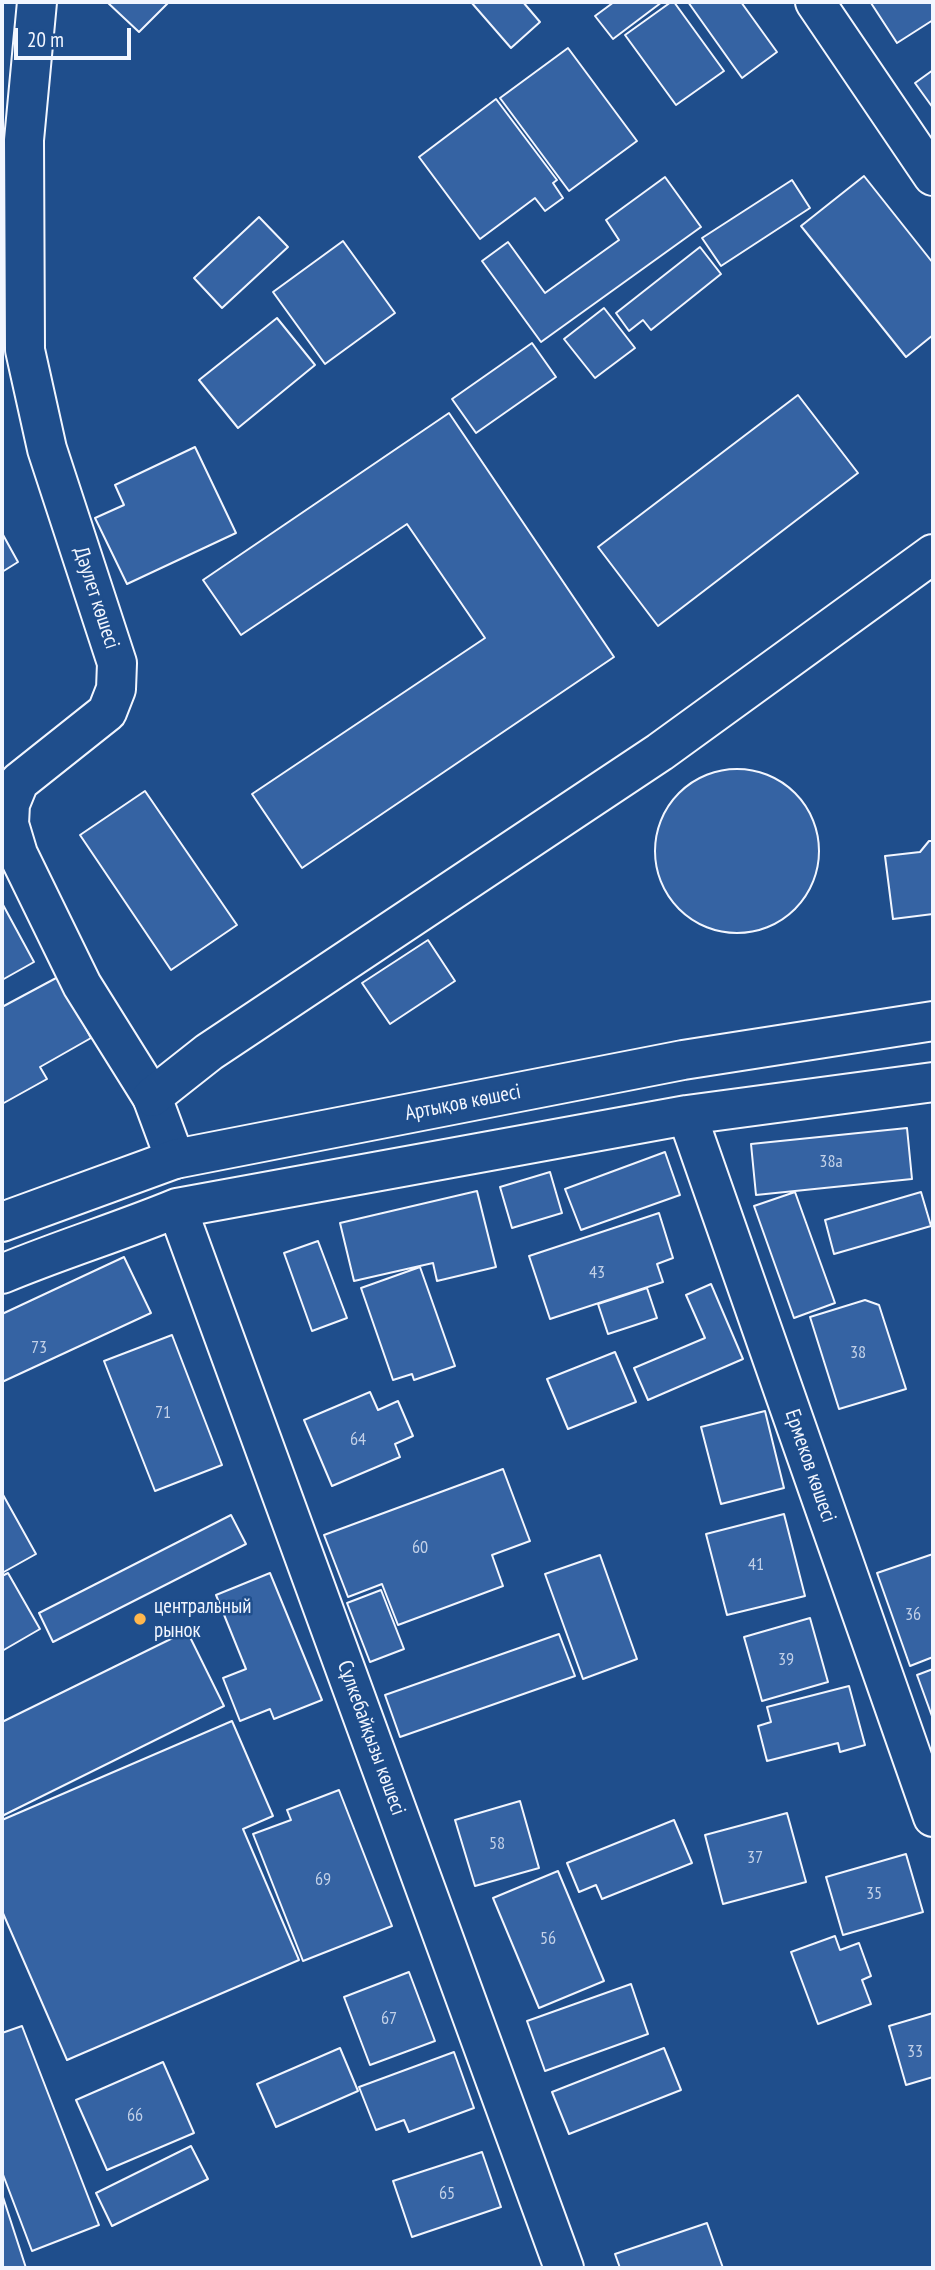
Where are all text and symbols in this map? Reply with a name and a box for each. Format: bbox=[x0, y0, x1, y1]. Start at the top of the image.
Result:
scale bar bbox=[18, 14, 135, 58]
text: 20 m bbox=[27, 26, 64, 53]
street label: Дәулет көшесі bbox=[68, 544, 124, 652]
street label: Артықов көшесі bbox=[403, 1079, 523, 1127]
house number: 38а bbox=[819, 1151, 843, 1173]
house number: 43 bbox=[589, 1262, 605, 1284]
house number: 73 bbox=[31, 1337, 47, 1359]
house number: 38 bbox=[850, 1342, 866, 1364]
house number: 71 bbox=[155, 1402, 171, 1424]
street label: Ермеков көшесі bbox=[779, 1406, 841, 1526]
house number: 64 bbox=[350, 1429, 366, 1451]
house number: 60 bbox=[412, 1537, 428, 1559]
house number: 41 bbox=[748, 1554, 764, 1576]
place label: центральный рынок bbox=[154, 1594, 251, 1644]
house number: 36 bbox=[905, 1604, 921, 1626]
marker: центральный рынок bbox=[132, 1611, 148, 1627]
house number: 39 bbox=[778, 1649, 794, 1671]
street label: Сұлкебайқызы көшесі bbox=[331, 1657, 411, 1819]
house number: 58 bbox=[489, 1833, 505, 1855]
house number: 37 bbox=[747, 1847, 763, 1869]
house number: 69 bbox=[315, 1869, 331, 1891]
house number: 35 bbox=[866, 1883, 882, 1905]
house number: 56 bbox=[540, 1928, 556, 1950]
house number: 67 bbox=[381, 2008, 397, 2030]
house number: 33 bbox=[907, 2041, 923, 2063]
house number: 66 bbox=[127, 2105, 143, 2127]
house number: 65 bbox=[439, 2183, 455, 2205]

